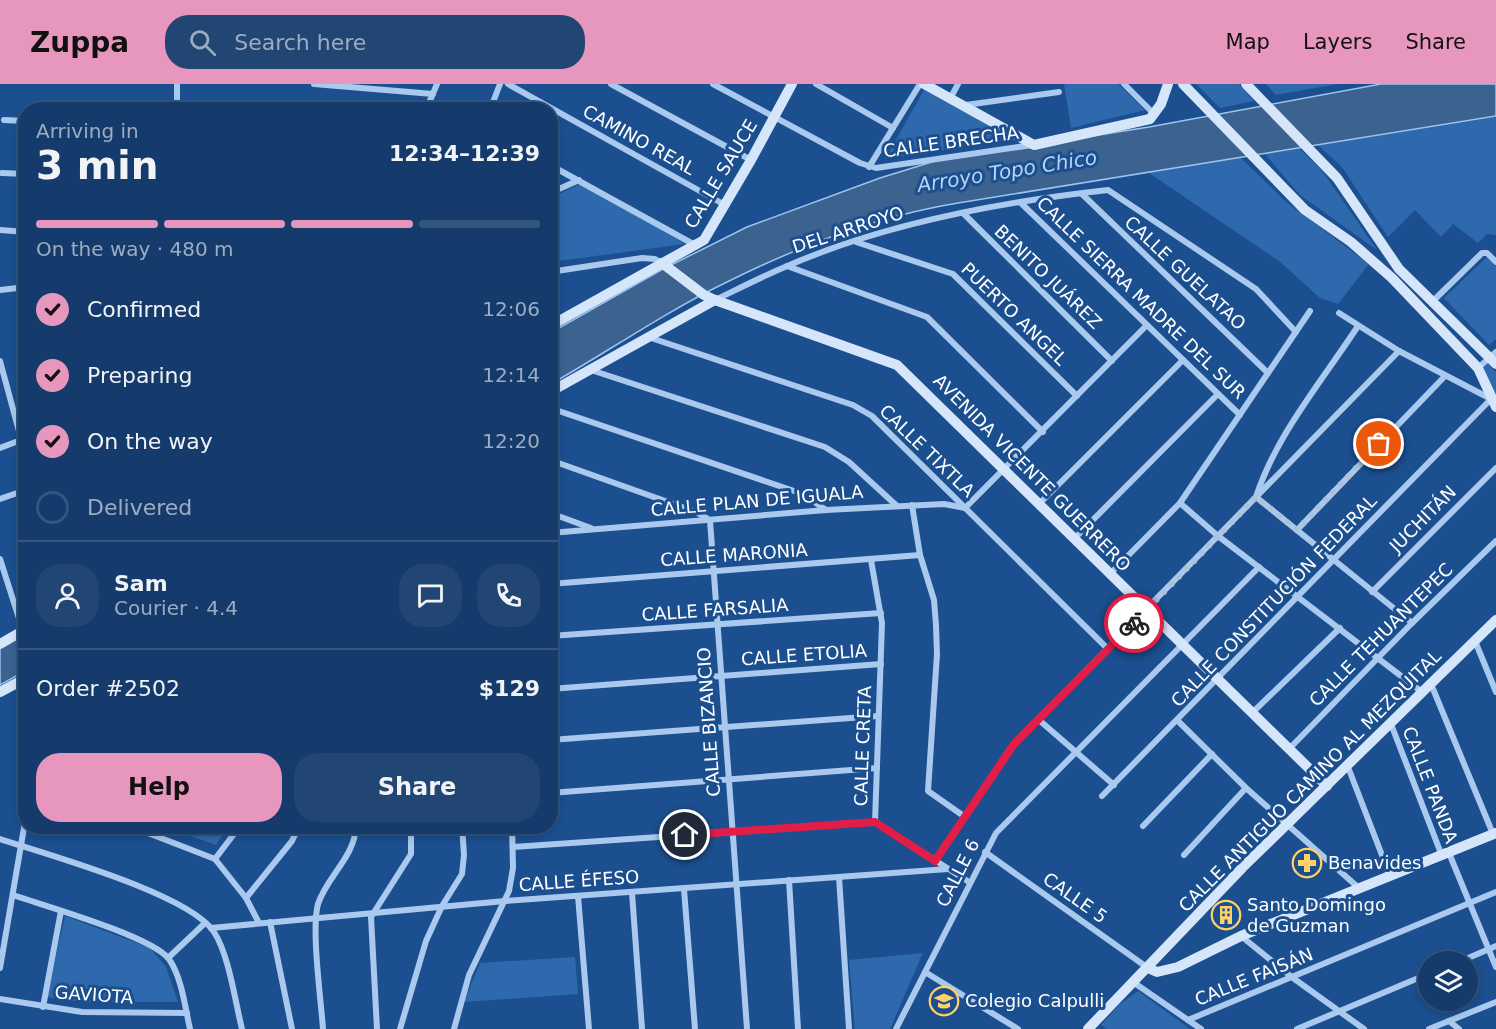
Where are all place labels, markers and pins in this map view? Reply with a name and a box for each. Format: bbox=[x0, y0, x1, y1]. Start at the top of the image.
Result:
pin bbox=[1353, 418, 1404, 469]
pin bbox=[659, 809, 710, 860]
pharmacy icon: Benavides bbox=[1291, 847, 1323, 879]
place label: Benavides bbox=[1328, 852, 1421, 873]
place label: Santo Domingo de Guzman bbox=[1247, 894, 1386, 936]
building icon: Santo Domingo de Guzman bbox=[1210, 899, 1242, 931]
school or university icon: Colegio Calpulli bbox=[928, 985, 960, 1017]
place label: Colegio Calpulli bbox=[965, 990, 1104, 1011]

